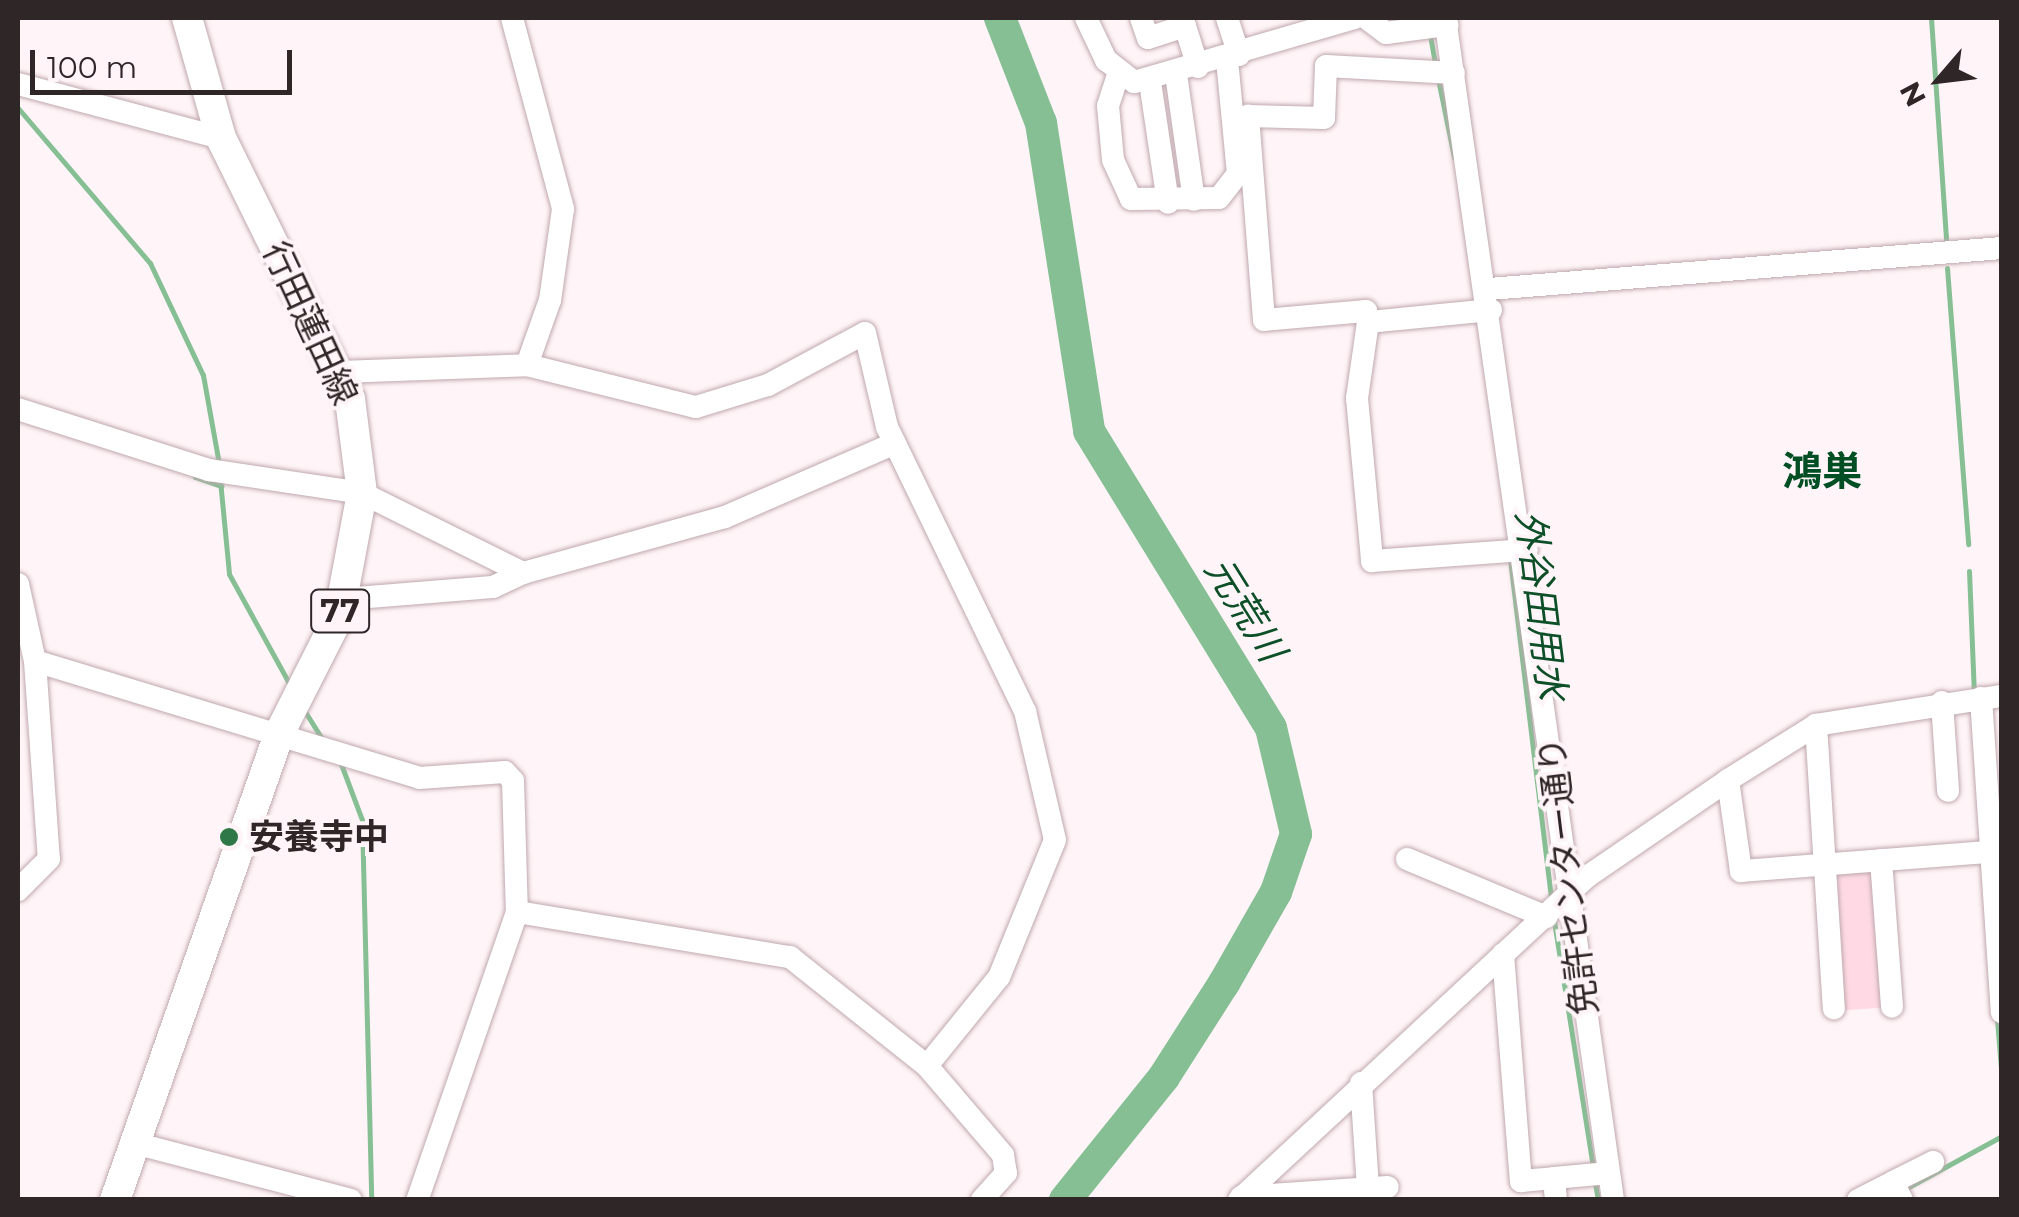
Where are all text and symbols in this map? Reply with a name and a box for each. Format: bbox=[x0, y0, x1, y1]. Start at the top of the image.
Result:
scale bar bbox=[35, 30, 298, 92]
north arrow bbox=[1889, 30, 1989, 130]
text: 100 m bbox=[47, 49, 137, 86]
text: N bbox=[1892, 76, 1933, 112]
street label: 行田蓮田線 bbox=[254, 235, 366, 411]
district label: 鴻巣 bbox=[1782, 447, 1862, 495]
water label: 外谷田用水 bbox=[1507, 508, 1575, 702]
water label: 元荒川 bbox=[1195, 549, 1295, 669]
road number: 77 bbox=[310, 584, 370, 638]
street label: 免許センター通り bbox=[1530, 734, 1606, 1018]
place label: 安養寺中 bbox=[249, 816, 389, 858]
marker: 安養寺中 bbox=[218, 826, 240, 848]

